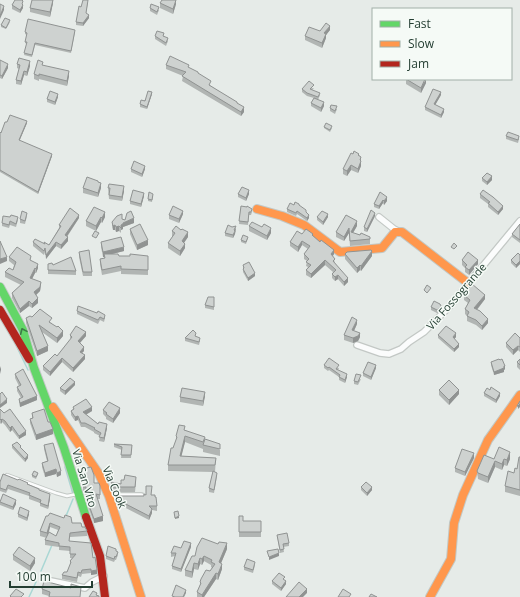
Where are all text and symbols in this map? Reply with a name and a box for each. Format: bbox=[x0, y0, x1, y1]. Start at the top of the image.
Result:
legend bbox=[372, 8, 512, 80]
text: Fast bbox=[408, 15, 431, 32]
text: Slow bbox=[408, 35, 435, 52]
text: Jam bbox=[407, 55, 429, 72]
street label: Via Fossogrande bbox=[423, 259, 489, 333]
one-way arrow bbox=[19, 328, 27, 335]
street label: Via San Vito bbox=[69, 447, 101, 509]
street label: Via Cook bbox=[99, 464, 131, 510]
scale bar bbox=[10, 563, 92, 589]
text: 100 m bbox=[16, 568, 51, 585]

